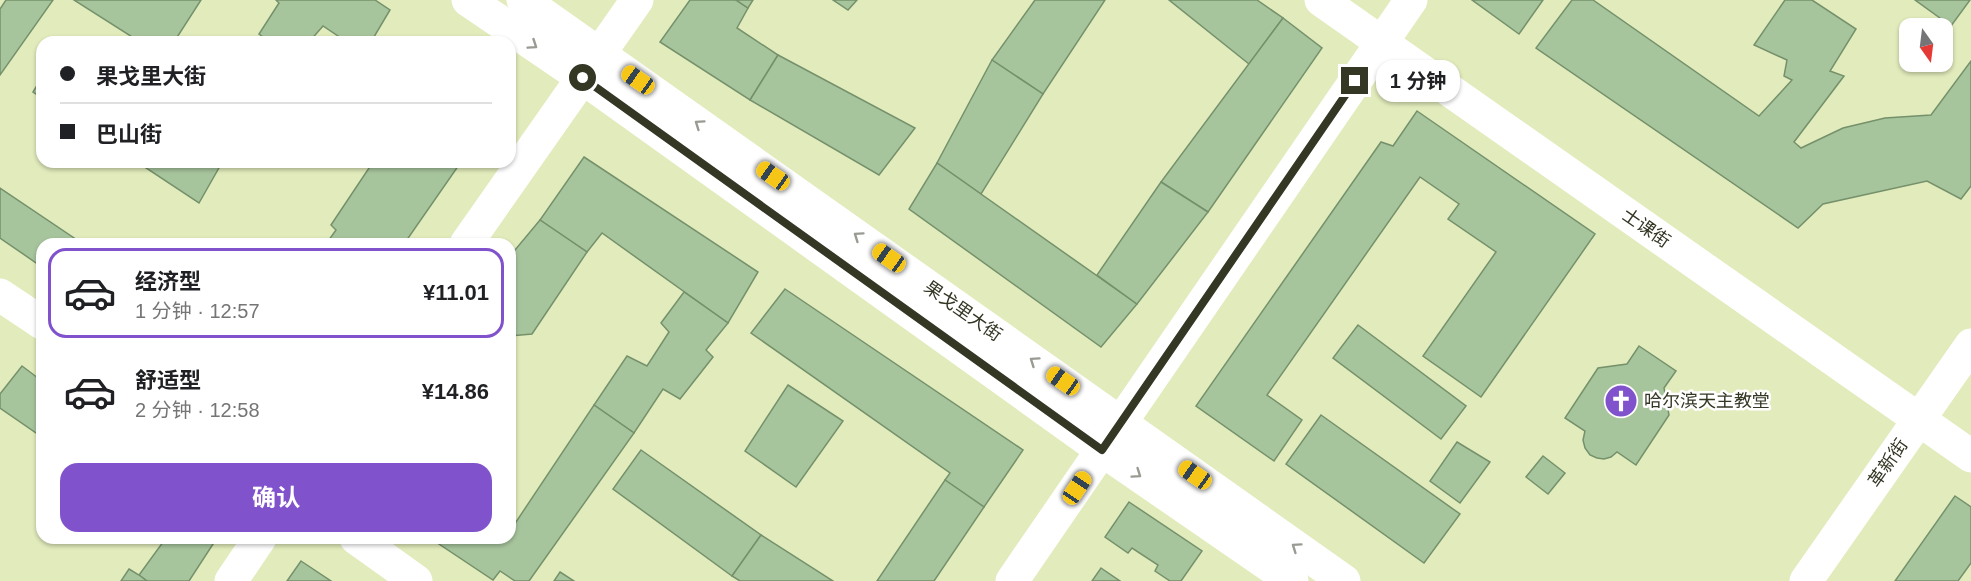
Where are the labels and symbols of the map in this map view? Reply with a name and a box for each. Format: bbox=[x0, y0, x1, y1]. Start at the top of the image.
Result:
north arrow bbox=[1899, 18, 1953, 72]
one-way arrow bbox=[527, 37, 538, 48]
callout: 1 分钟 bbox=[1376, 60, 1460, 102]
car bbox=[618, 62, 658, 98]
route start bbox=[569, 64, 596, 91]
route end bbox=[1341, 67, 1368, 94]
one-way arrow bbox=[695, 120, 706, 131]
car bbox=[753, 158, 793, 194]
street label: 士课街 bbox=[1618, 204, 1674, 252]
one-way arrow bbox=[854, 233, 865, 244]
car bbox=[869, 240, 909, 276]
street label: 果戈里大街 bbox=[920, 277, 1006, 345]
one-way arrow bbox=[1030, 358, 1041, 369]
car bbox=[1043, 363, 1083, 399]
church icon: 哈尔滨天主教堂 bbox=[1603, 383, 1639, 419]
place label: 哈尔滨天主教堂 bbox=[1644, 391, 1770, 411]
street label: 革新街 bbox=[1864, 435, 1912, 491]
car bbox=[1175, 457, 1215, 493]
one-way arrow bbox=[1130, 467, 1141, 478]
car bbox=[1059, 468, 1095, 508]
one-way arrow bbox=[1292, 543, 1303, 554]

